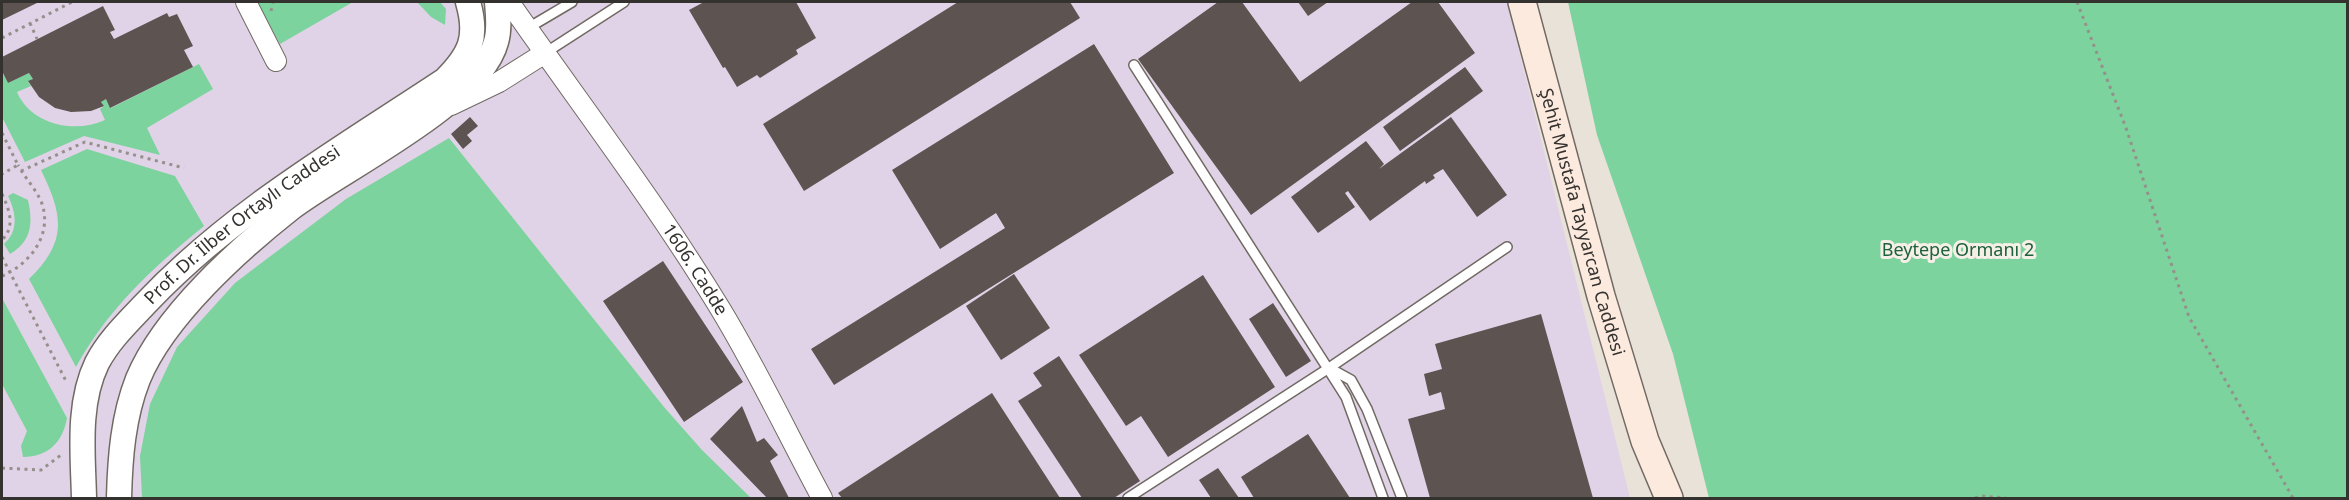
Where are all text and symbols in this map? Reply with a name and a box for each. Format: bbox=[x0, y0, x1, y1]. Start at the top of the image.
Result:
street label: Şehit Mustafa Tayyarcan Caddesi bbox=[1535, 85, 1631, 358]
street label: Prof. Dr. İlber Ortaylı Caddesi bbox=[138, 139, 344, 309]
street label: 1606. Cadde bbox=[658, 218, 734, 319]
park label: Beytepe Ormanı 2 bbox=[1882, 237, 2034, 261]

